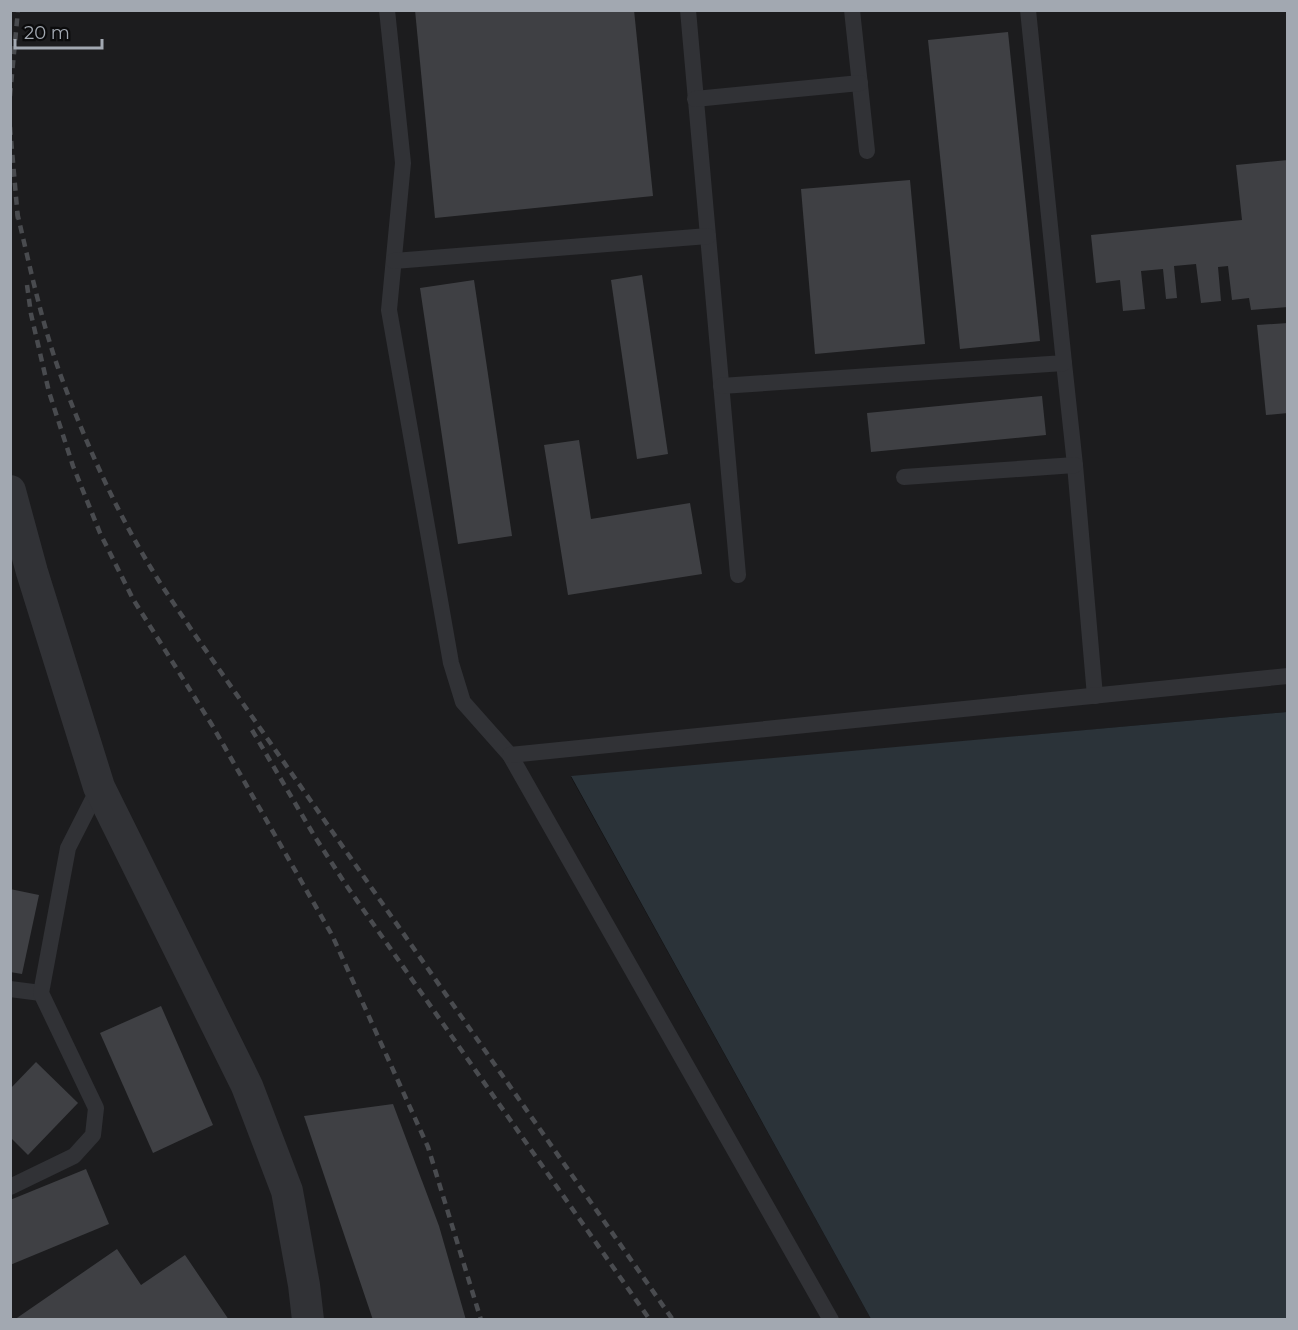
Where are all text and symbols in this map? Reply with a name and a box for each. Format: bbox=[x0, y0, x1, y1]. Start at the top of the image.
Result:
scale bar bbox=[15, 12, 102, 50]
text: 20 m bbox=[24, 22, 70, 44]

